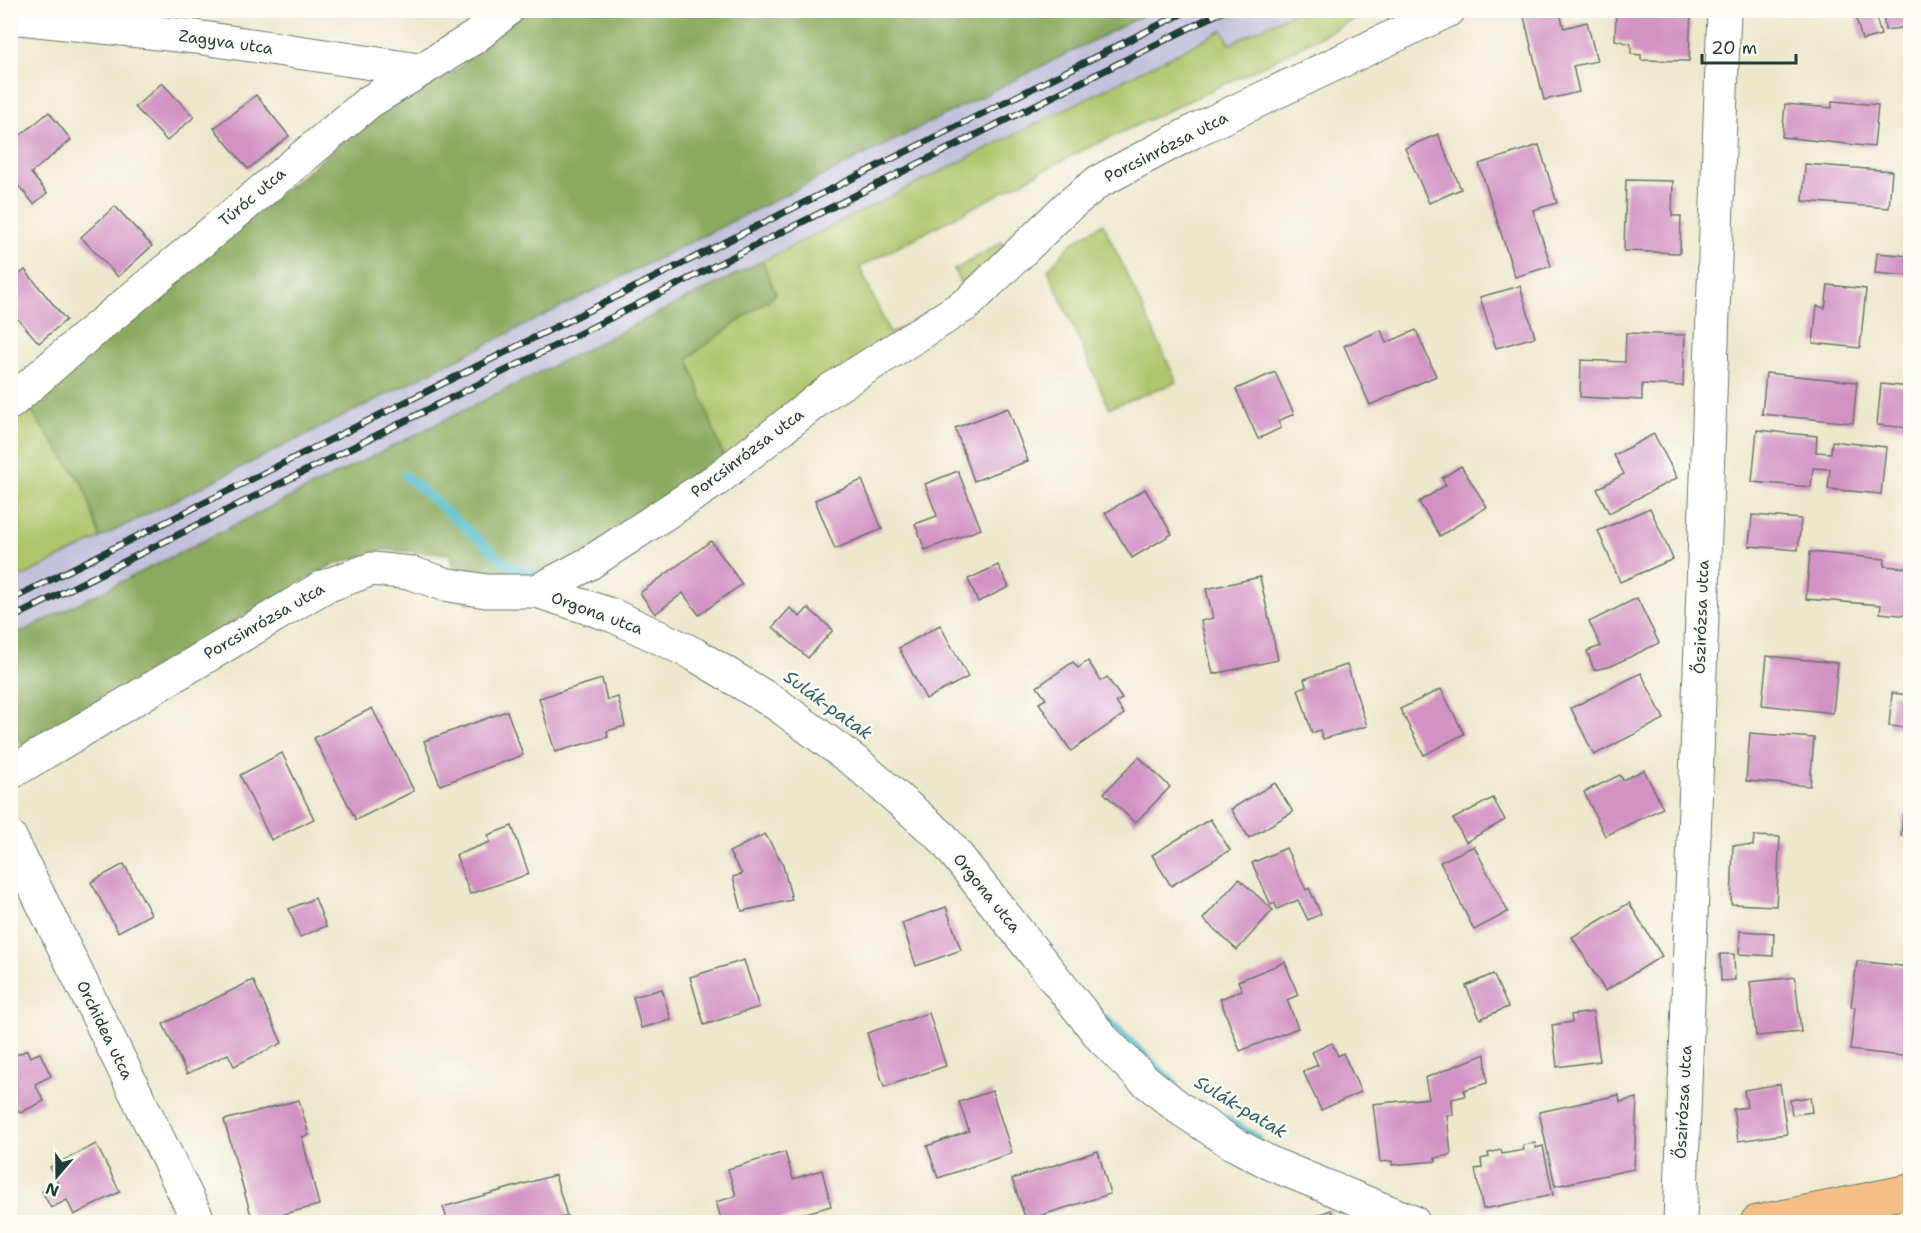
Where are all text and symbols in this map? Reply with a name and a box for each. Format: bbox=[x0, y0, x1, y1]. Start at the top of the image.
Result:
street label: Zagyva utca bbox=[178, 25, 274, 59]
scale bar bbox=[1702, 27, 1796, 65]
text: 20 m bbox=[1711, 36, 1757, 60]
street label: Porcsinrózsa utca bbox=[1101, 107, 1231, 187]
street label: Túróc utca bbox=[214, 163, 290, 231]
street label: Porcsinrózsa utca bbox=[686, 404, 808, 502]
street label: Őszirózsa utca bbox=[1689, 560, 1713, 674]
street label: Porcsinrózsa utca bbox=[200, 578, 328, 664]
street label: Orgona utca bbox=[548, 587, 646, 639]
water label: Sulák-patak bbox=[779, 665, 878, 746]
street label: Orgona utca bbox=[949, 849, 1025, 937]
street label: Orchidea utca bbox=[72, 977, 138, 1083]
street label: Őszirózsa utca bbox=[1670, 1044, 1696, 1160]
water label: Sulák-patak bbox=[1190, 1070, 1292, 1144]
north arrow bbox=[27, 1146, 87, 1206]
text: N bbox=[42, 1178, 62, 1202]

